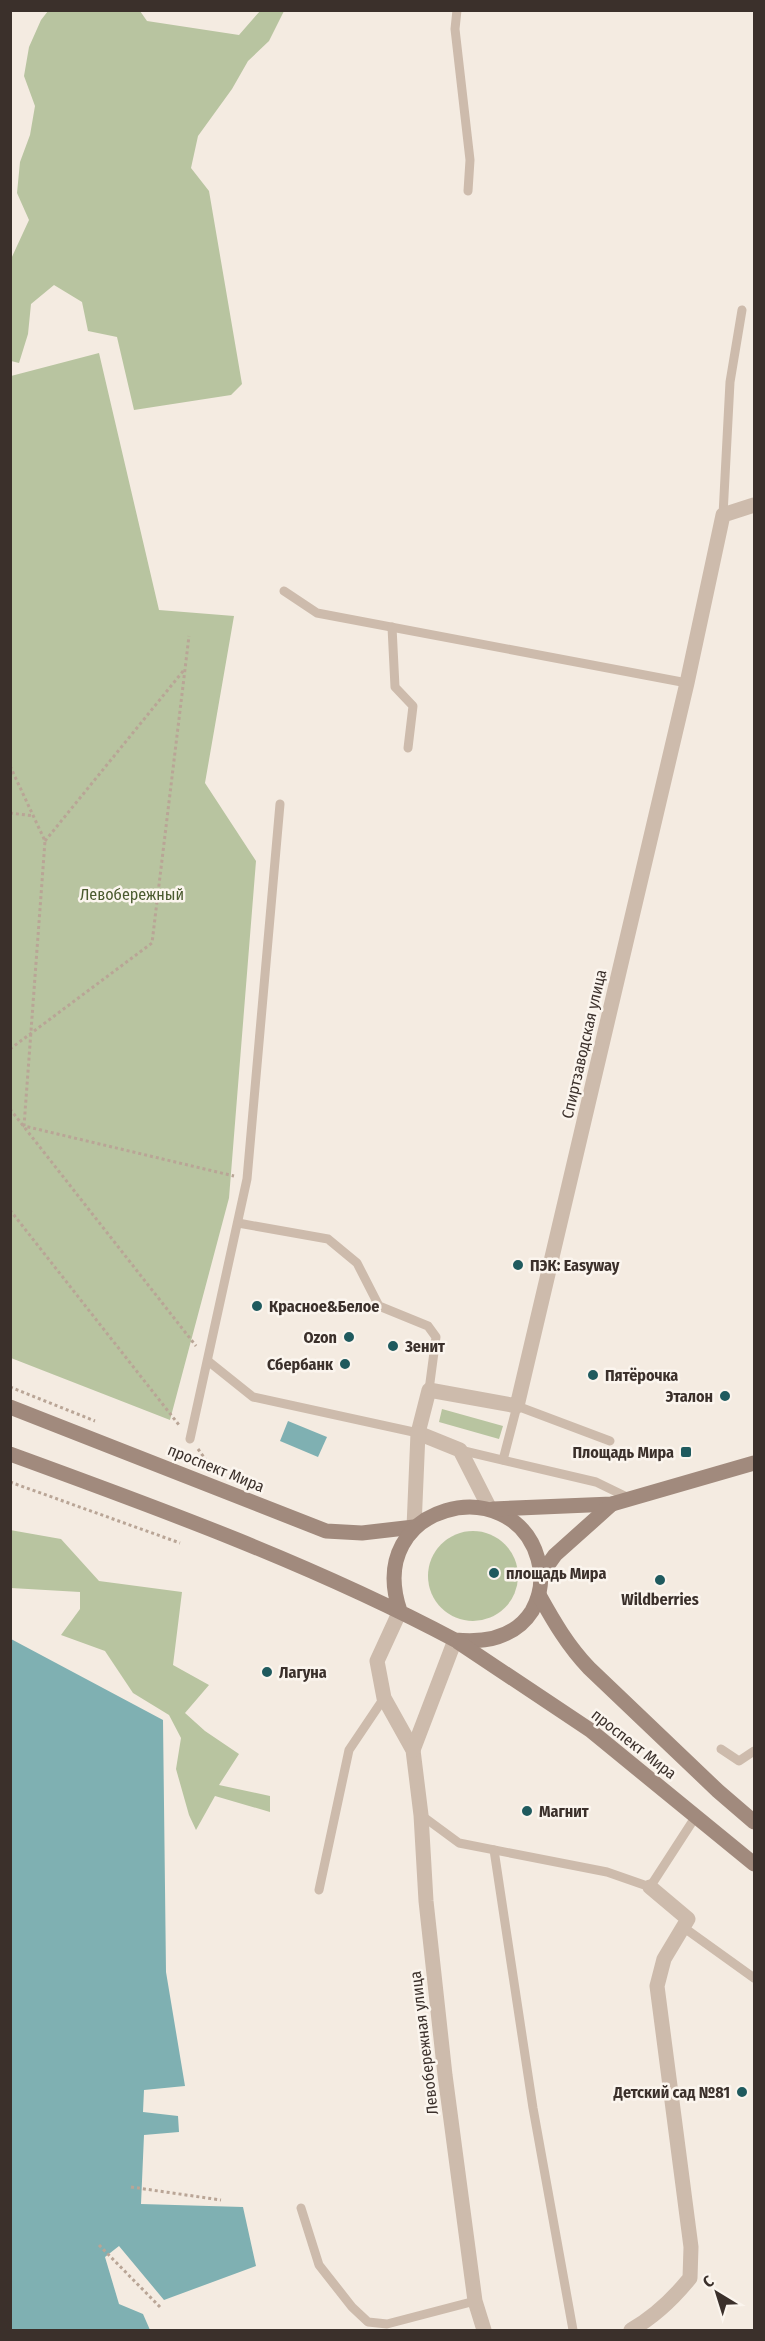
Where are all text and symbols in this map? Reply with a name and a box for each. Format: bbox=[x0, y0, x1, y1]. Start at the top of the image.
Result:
park label: Левобережный bbox=[80, 885, 184, 904]
street label: Спиртзаводская улица bbox=[558, 967, 610, 1120]
place label: ПЭК: Easyway bbox=[530, 1256, 620, 1275]
marker: ПЭК: Easyway bbox=[511, 1258, 525, 1272]
place label: Красное&Белое bbox=[269, 1297, 379, 1316]
marker: Красное&Белое bbox=[250, 1299, 264, 1313]
place label: Ozon bbox=[304, 1328, 337, 1347]
marker: Ozon bbox=[342, 1330, 356, 1344]
place label: Зенит bbox=[404, 1337, 445, 1356]
marker: Зенит bbox=[386, 1339, 400, 1353]
place label: Сбербанк bbox=[267, 1355, 334, 1374]
marker: Сбербанк bbox=[338, 1357, 352, 1371]
place label: Пятёрочка bbox=[605, 1366, 678, 1385]
marker: Пятёрочка bbox=[586, 1368, 600, 1382]
place label: Эталон bbox=[666, 1387, 713, 1406]
marker: Эталон bbox=[718, 1389, 732, 1403]
street label: проспект Мира bbox=[165, 1440, 267, 1496]
place label: Площадь Мира bbox=[572, 1443, 674, 1462]
marker: Площадь Мира bbox=[679, 1445, 693, 1459]
place label: площадь Мира bbox=[506, 1564, 606, 1583]
marker: площадь Мира bbox=[487, 1566, 501, 1580]
marker: Wildberries bbox=[653, 1573, 667, 1587]
place label: Wildberries bbox=[621, 1590, 699, 1609]
place label: Лагуна bbox=[279, 1663, 327, 1682]
marker: Лагуна bbox=[260, 1665, 274, 1679]
street label: проспект Мира bbox=[588, 1705, 680, 1783]
place label: Магнит bbox=[539, 1802, 589, 1821]
marker: Магнит bbox=[520, 1804, 534, 1818]
street label: Левобережная улица bbox=[406, 1970, 442, 2116]
place label: Детский сад №81 bbox=[613, 2083, 730, 2102]
marker: Детский сад №81 bbox=[735, 2085, 749, 2099]
north arrow bbox=[687, 2263, 747, 2323]
text: С bbox=[699, 2271, 718, 2292]

